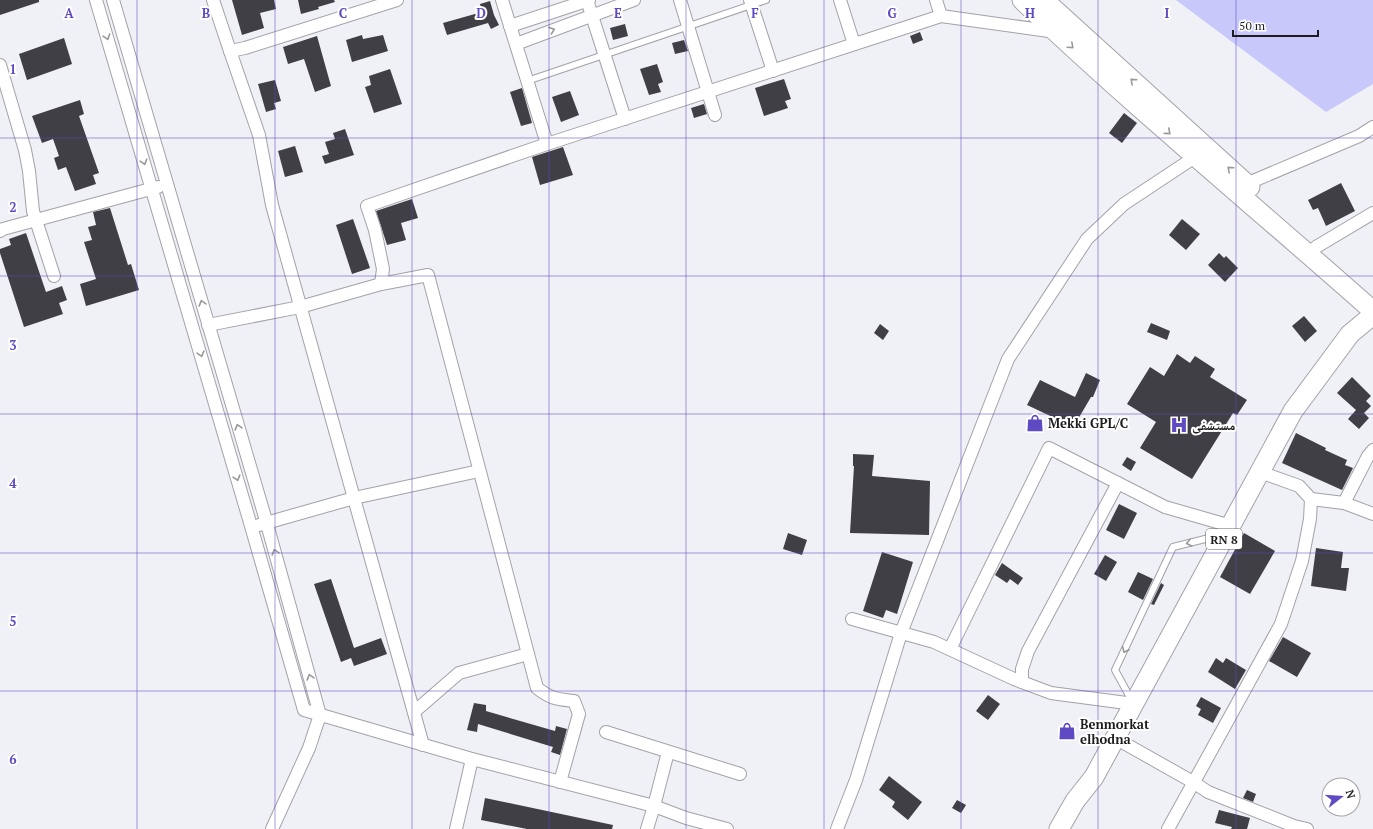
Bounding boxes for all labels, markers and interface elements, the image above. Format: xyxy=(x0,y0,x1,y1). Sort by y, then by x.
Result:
text: A xyxy=(64,4,74,22)
text: B xyxy=(202,4,210,22)
text: C xyxy=(339,4,347,22)
text: D xyxy=(476,4,486,22)
text: E xyxy=(614,4,622,22)
text: F xyxy=(751,4,759,22)
text: G xyxy=(887,4,897,22)
text: H xyxy=(1025,4,1035,22)
text: I xyxy=(1165,4,1170,22)
scale bar xyxy=(1233,12,1318,38)
text: 50 m xyxy=(1239,18,1266,33)
one-way arrow xyxy=(549,27,556,35)
one-way arrow xyxy=(102,34,111,41)
one-way arrow xyxy=(1066,41,1073,48)
text: 1 xyxy=(9,60,17,78)
one-way arrow xyxy=(1131,79,1138,86)
one-way arrow xyxy=(1163,128,1170,135)
one-way arrow xyxy=(139,158,148,165)
one-way arrow xyxy=(1227,167,1234,174)
text: 2 xyxy=(9,198,17,216)
one-way arrow xyxy=(198,299,207,306)
text: 3 xyxy=(9,336,17,354)
one-way arrow xyxy=(196,350,205,357)
shop icon: Mekki GPL/C xyxy=(1025,413,1045,433)
place label: Mekki GPL/C xyxy=(1048,414,1128,432)
hospital icon: مستشفى xyxy=(1169,415,1189,435)
place label: مستشفى xyxy=(1192,416,1235,434)
one-way arrow xyxy=(234,424,243,431)
text: 4 xyxy=(9,474,17,492)
one-way arrow xyxy=(232,475,241,482)
road number: RN 8 xyxy=(1206,529,1242,549)
one-way arrow xyxy=(1185,539,1192,547)
one-way arrow xyxy=(271,549,280,556)
text: 5 xyxy=(9,612,17,630)
one-way arrow xyxy=(1122,646,1130,654)
one-way arrow xyxy=(306,674,314,681)
place label: Benmorkat elhodna xyxy=(1080,715,1150,748)
shop icon: Benmorkat elhodna xyxy=(1057,721,1077,741)
text: 6 xyxy=(9,750,17,768)
north arrow xyxy=(1321,777,1361,817)
text: N xyxy=(1343,788,1359,801)

